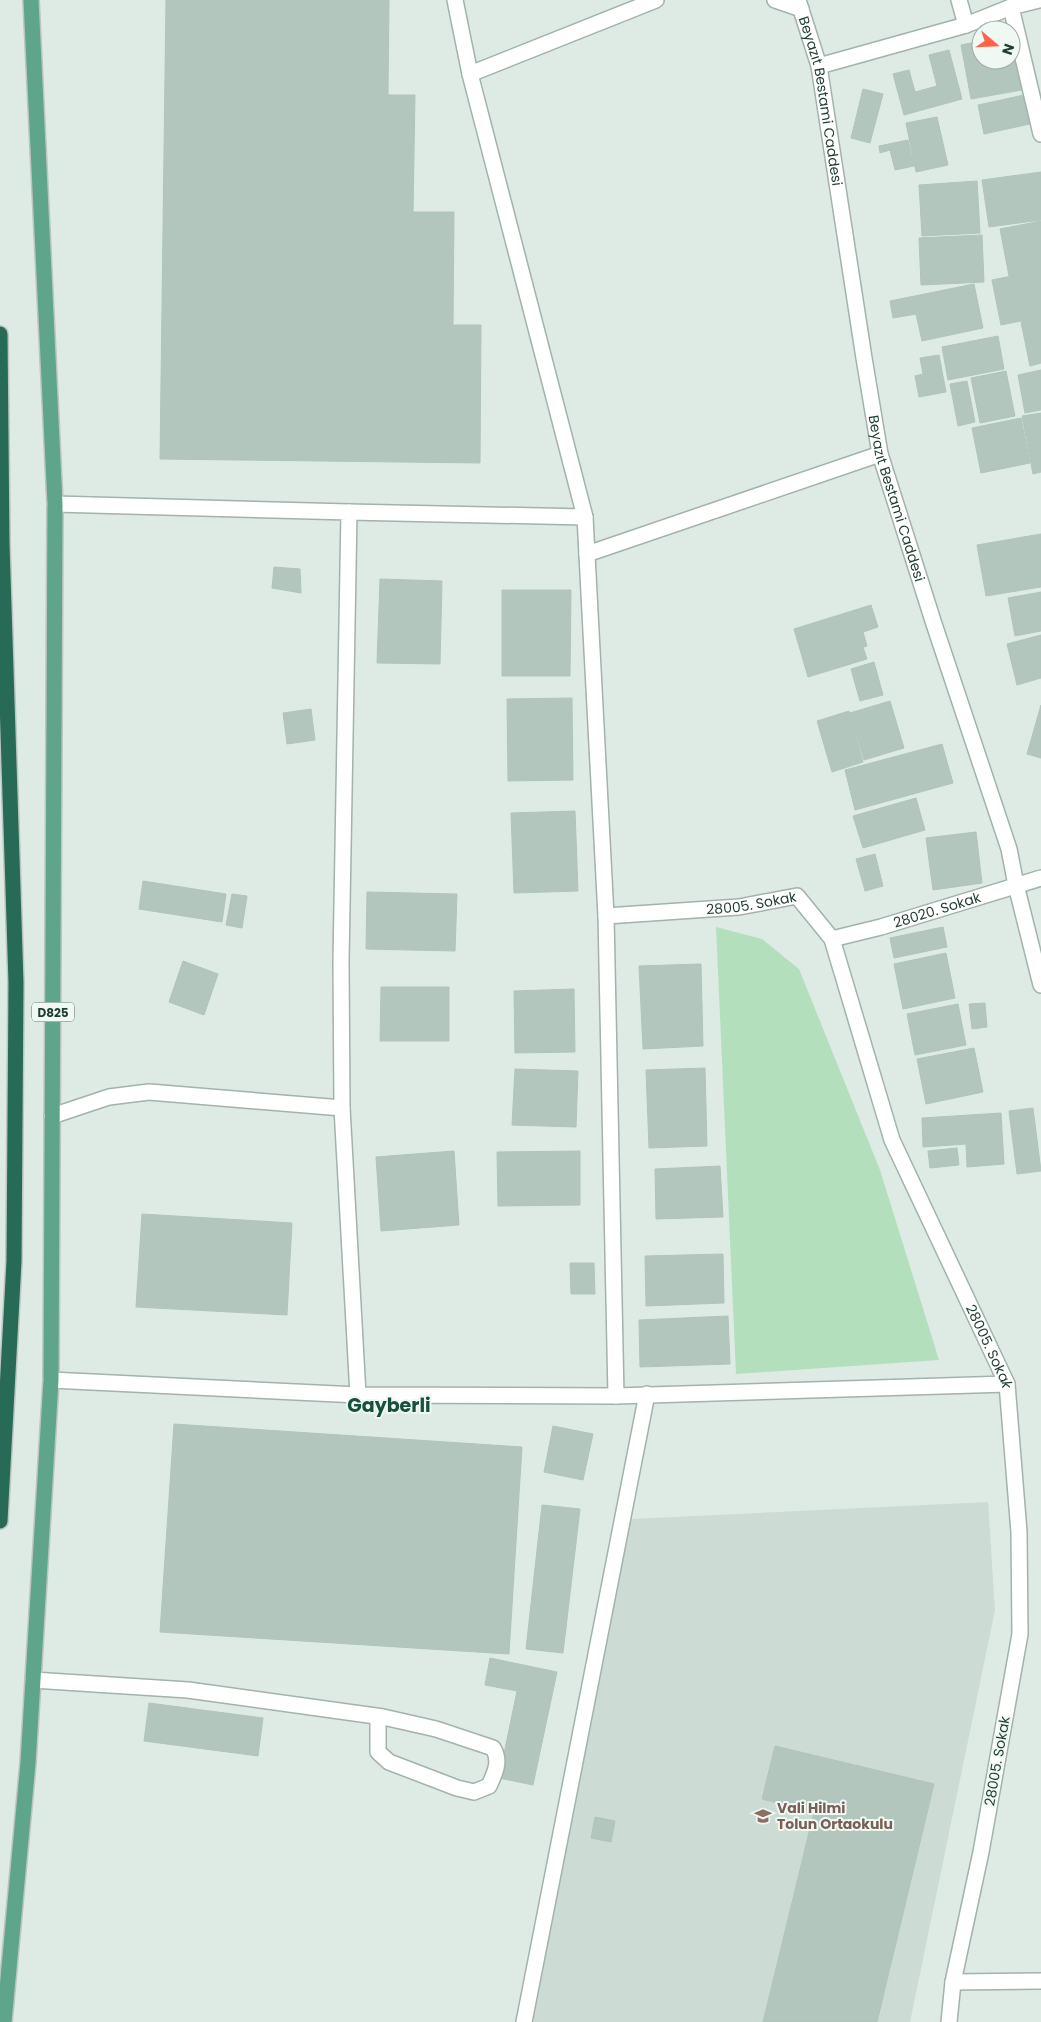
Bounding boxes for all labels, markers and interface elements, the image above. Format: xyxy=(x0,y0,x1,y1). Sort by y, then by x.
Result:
street label: Beyazıt Bestami Caddesi xyxy=(794,14,847,187)
north arrow xyxy=(971,20,1021,70)
text: N xyxy=(997,41,1019,57)
street label: Beyazıt Bestami Caddesi xyxy=(864,413,930,584)
street label: 28005. Sokak xyxy=(706,886,799,919)
street label: 28020. Sokak xyxy=(891,887,984,933)
road number: D825 xyxy=(32,1002,74,1022)
street label: 28005. Sokak xyxy=(961,1301,1017,1390)
district label: Gayberli xyxy=(347,1392,431,1419)
street label: 28005. Sokak xyxy=(979,1714,1015,1808)
place label: Vali Hilmi Tolun Ortaokulu xyxy=(777,1798,893,1834)
school or university icon: Vali Hilmi Tolun Ortaokulu xyxy=(753,1806,773,1826)

